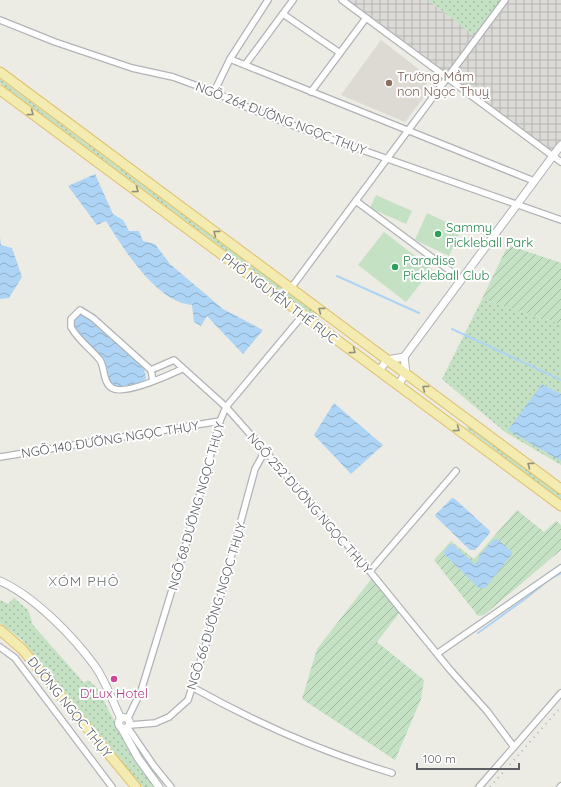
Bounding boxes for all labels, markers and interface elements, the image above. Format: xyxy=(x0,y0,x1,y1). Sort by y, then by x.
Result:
place label: Trường Mầm non Ngọc Thuỵ xyxy=(397,68,490,99)
street label: NGÕ 264 ĐƯỜNG NGỌC THỤY xyxy=(193,78,369,158)
marker: Trường Mầm non Ngọc Thuỵ xyxy=(384,78,394,88)
one-way arrow xyxy=(27,108,34,115)
one-way arrow xyxy=(131,186,138,193)
place label: Sammy Pickleball Park xyxy=(446,219,533,250)
marker: Sammy Pickleball Park xyxy=(433,229,443,239)
one-way arrow xyxy=(214,231,221,238)
street label: PHỐ NGUYỄN THẾ RỤC xyxy=(219,249,342,347)
place label: Paradise Pickleball Club xyxy=(403,252,489,283)
marker: Paradise Pickleball Club xyxy=(390,262,400,272)
one-way arrow xyxy=(318,308,325,315)
one-way arrow xyxy=(348,346,355,353)
one-way arrow xyxy=(423,386,430,393)
street label: NGÕ 140 ĐƯỜNG NGỌC THỤY xyxy=(20,417,201,461)
street label: NGÕ 68 ĐƯỜNG NGỌC THỤY xyxy=(164,419,228,592)
one-way arrow xyxy=(453,424,460,432)
street label: NGÕ 252 ĐƯỜNG NGỌC THỤY xyxy=(244,429,376,577)
one-way arrow xyxy=(527,463,534,470)
street label: NGÕ 66 ĐƯỜNG NGỌC THỤY xyxy=(183,520,249,692)
district label: XÓM PHÔ xyxy=(49,572,119,590)
street label: ĐƯỜNG NGỌC THỤY xyxy=(24,653,116,761)
marker: D'Lux Hotel xyxy=(109,674,119,684)
place label: D'Lux Hotel xyxy=(80,685,148,701)
scale bar xyxy=(417,745,519,771)
text: 100 m xyxy=(423,751,456,766)

